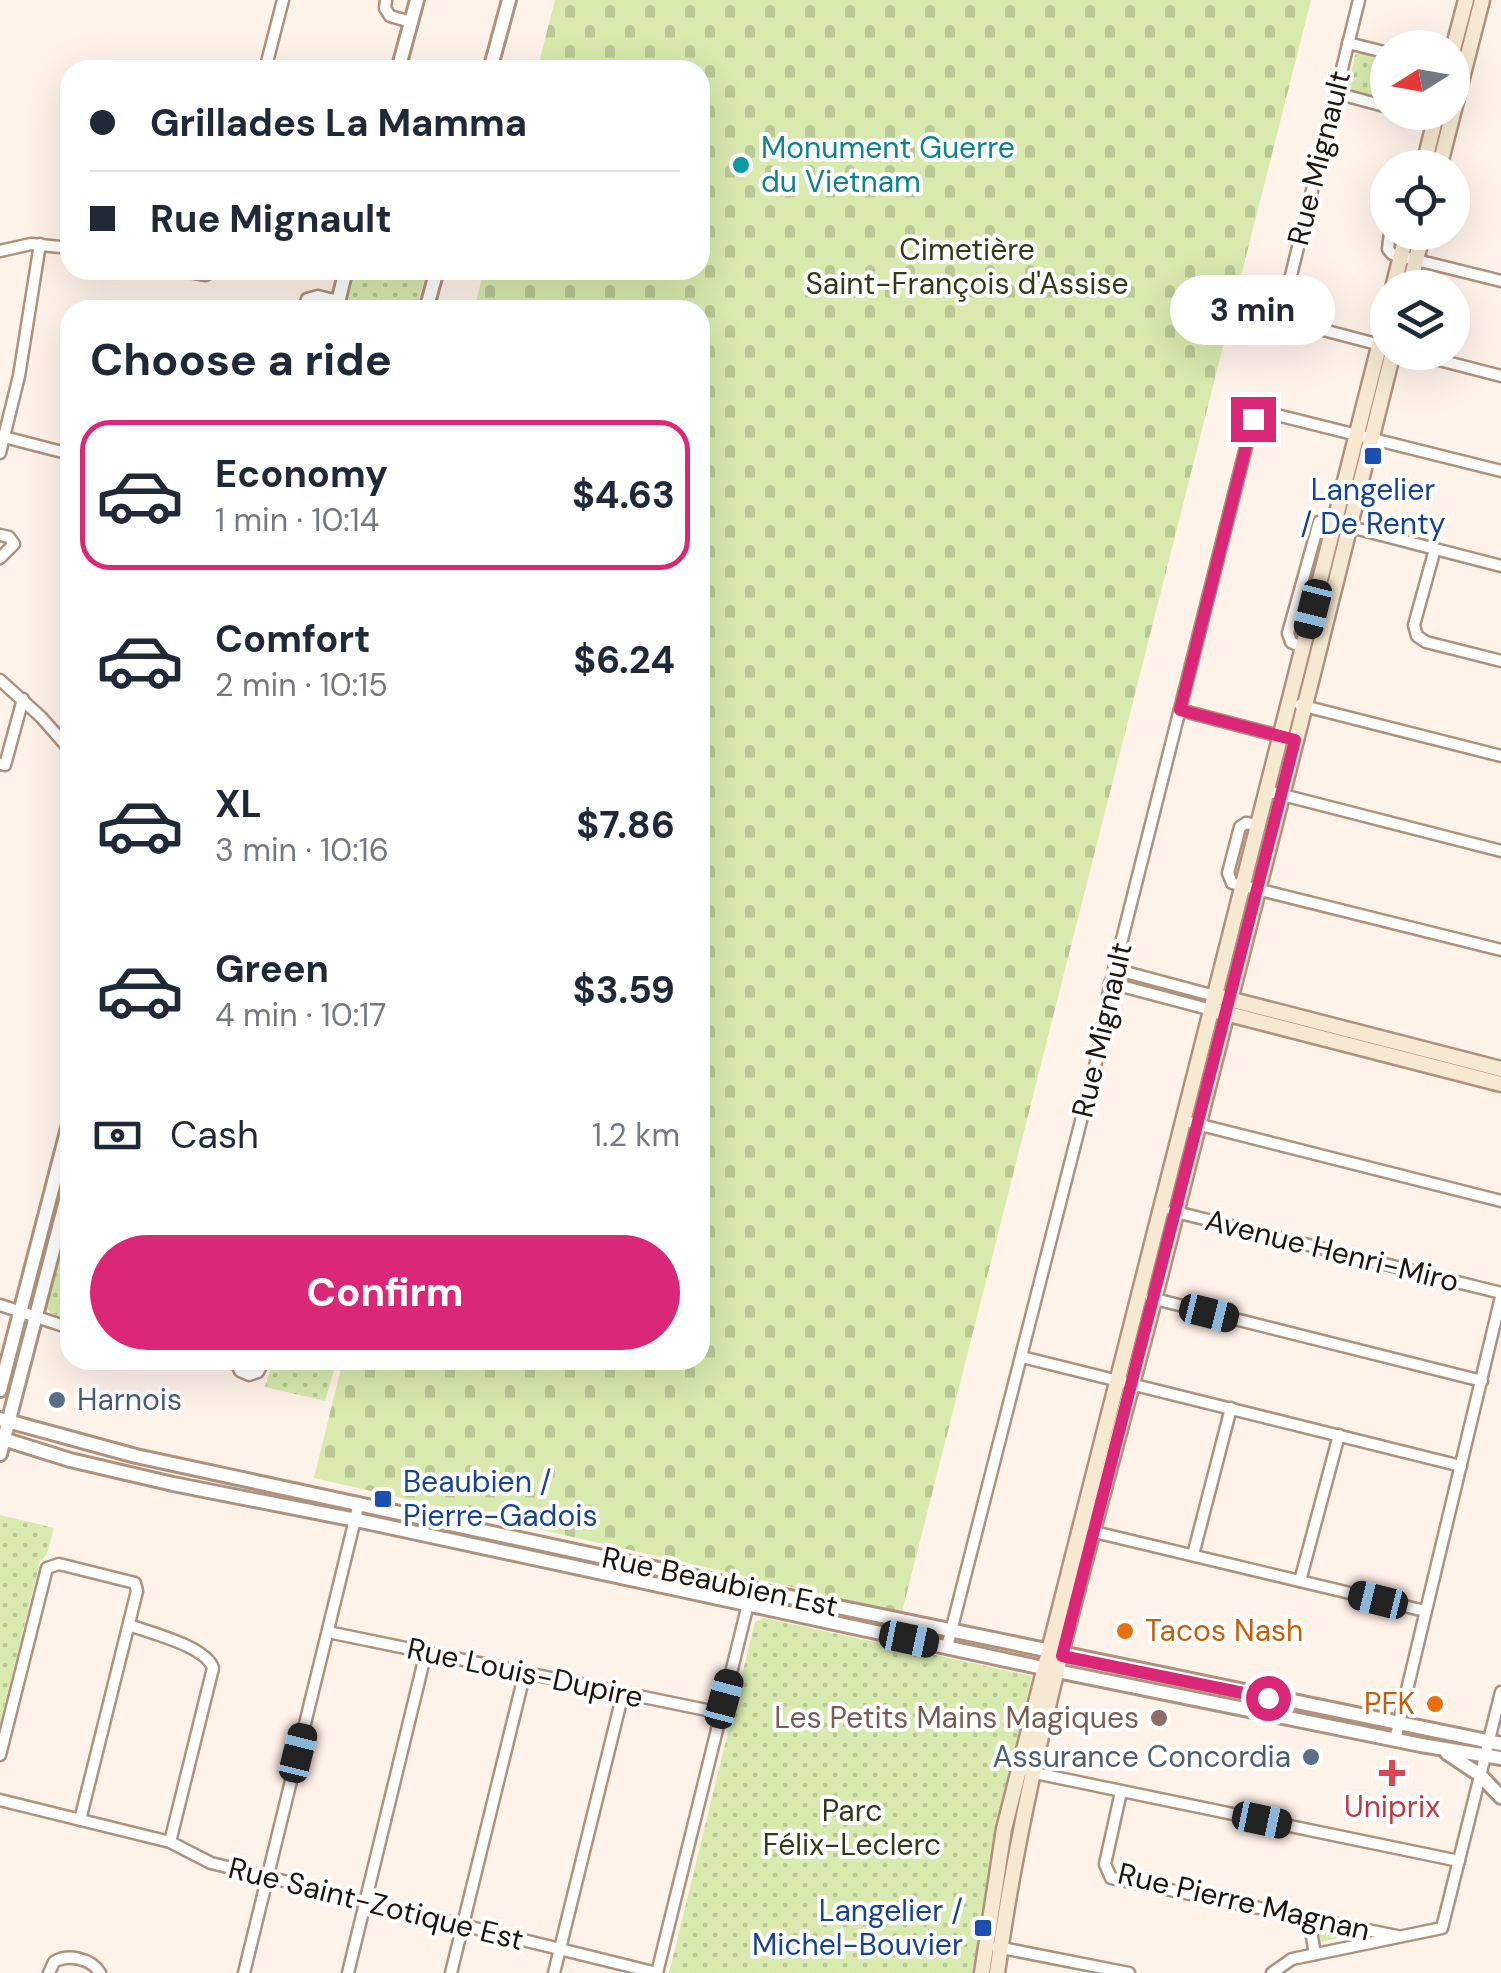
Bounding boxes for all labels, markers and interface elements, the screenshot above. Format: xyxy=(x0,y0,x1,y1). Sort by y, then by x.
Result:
north arrow xyxy=(1370,30,1470,130)
map controls xyxy=(1370,30,1470,370)
street label: Rue Mignault xyxy=(1278,67,1359,249)
text: Grillades La Mamma xyxy=(150,98,527,148)
place label: Monument Guerre du Vietnam xyxy=(761,128,1015,201)
button: locate xyxy=(1370,150,1470,250)
marker: Monument Guerre du Vietnam xyxy=(730,154,752,176)
text: Rue Mignault xyxy=(150,194,392,244)
park label: Cimetière Saint-François d'Assise xyxy=(805,230,1129,303)
button: layers xyxy=(1370,270,1470,370)
callout: 3 min xyxy=(1170,274,1336,344)
text: 3 min xyxy=(1210,289,1295,331)
text: Choose a ride xyxy=(90,330,392,389)
route end xyxy=(1231,397,1276,442)
marker: Langelier / De Renty xyxy=(1362,445,1384,467)
text: Economy xyxy=(215,449,388,499)
icon: car xyxy=(95,450,185,540)
text: $4.63 xyxy=(572,470,675,520)
place label: Langelier / De Renty xyxy=(1300,470,1446,543)
text: 1 min · 10:14 xyxy=(215,499,379,541)
car xyxy=(1291,576,1335,642)
text: Comfort xyxy=(215,614,371,664)
icon: car xyxy=(95,615,185,705)
text: $6.24 xyxy=(573,635,675,685)
text: 2 min · 10:15 xyxy=(215,664,388,706)
text: XL xyxy=(215,779,262,829)
icon: car xyxy=(95,780,185,870)
text: $7.86 xyxy=(576,800,675,850)
text: 3 min · 10:16 xyxy=(215,829,389,871)
street label: Rue Mignault xyxy=(1062,939,1141,1121)
text: Green xyxy=(215,944,329,994)
icon: car xyxy=(95,945,185,1035)
text: $3.59 xyxy=(573,965,675,1015)
text: 4 min · 10:17 xyxy=(215,994,386,1036)
icon: cash xyxy=(90,1108,145,1163)
text: Cash xyxy=(170,1110,259,1160)
text: 1.2 km xyxy=(592,1114,680,1156)
street label: Avenue Henri-Miro xyxy=(1201,1200,1463,1301)
button: Confirm xyxy=(90,1235,680,1350)
car xyxy=(1176,1291,1242,1335)
place label: Harnois xyxy=(77,1380,182,1419)
marker: Harnois xyxy=(46,1389,68,1411)
place label: Beaubien / Pierre-Gadois xyxy=(403,1462,597,1535)
marker: Beaubien / Pierre-Gadois xyxy=(372,1488,394,1510)
street label: Rue Beaubien Est xyxy=(599,1537,842,1626)
car xyxy=(1345,1578,1411,1622)
place label: Tacos Nash xyxy=(1145,1611,1303,1650)
car xyxy=(877,1618,941,1660)
marker: Tacos Nash xyxy=(1114,1620,1136,1642)
street label: Rue Louis-Dupire xyxy=(404,1628,647,1717)
car xyxy=(702,1666,746,1732)
route start xyxy=(1246,1676,1291,1721)
place label: PFK xyxy=(1364,1684,1415,1723)
marker: PFK xyxy=(1424,1693,1446,1715)
place label: Les Petits Mains Magiques xyxy=(774,1698,1139,1737)
marker: Les Petits Mains Magiques xyxy=(1148,1707,1170,1729)
car xyxy=(276,1720,320,1786)
place label: Assurance Concordia xyxy=(993,1737,1291,1776)
marker: Assurance Concordia xyxy=(1300,1746,1322,1768)
marker: Uniprix xyxy=(1381,1762,1403,1784)
place label: Uniprix xyxy=(1344,1787,1440,1826)
park label: Parc Félix-Leclerc xyxy=(763,1791,941,1864)
car xyxy=(1230,1799,1294,1841)
street label: Rue Saint-Zotique Est xyxy=(225,1848,528,1959)
street label: Rue Pierre Magnan xyxy=(1114,1854,1374,1949)
place label: Langelier / Michel-Bouvier xyxy=(752,1891,963,1964)
marker: Langelier / Michel-Bouvier xyxy=(972,1917,994,1939)

